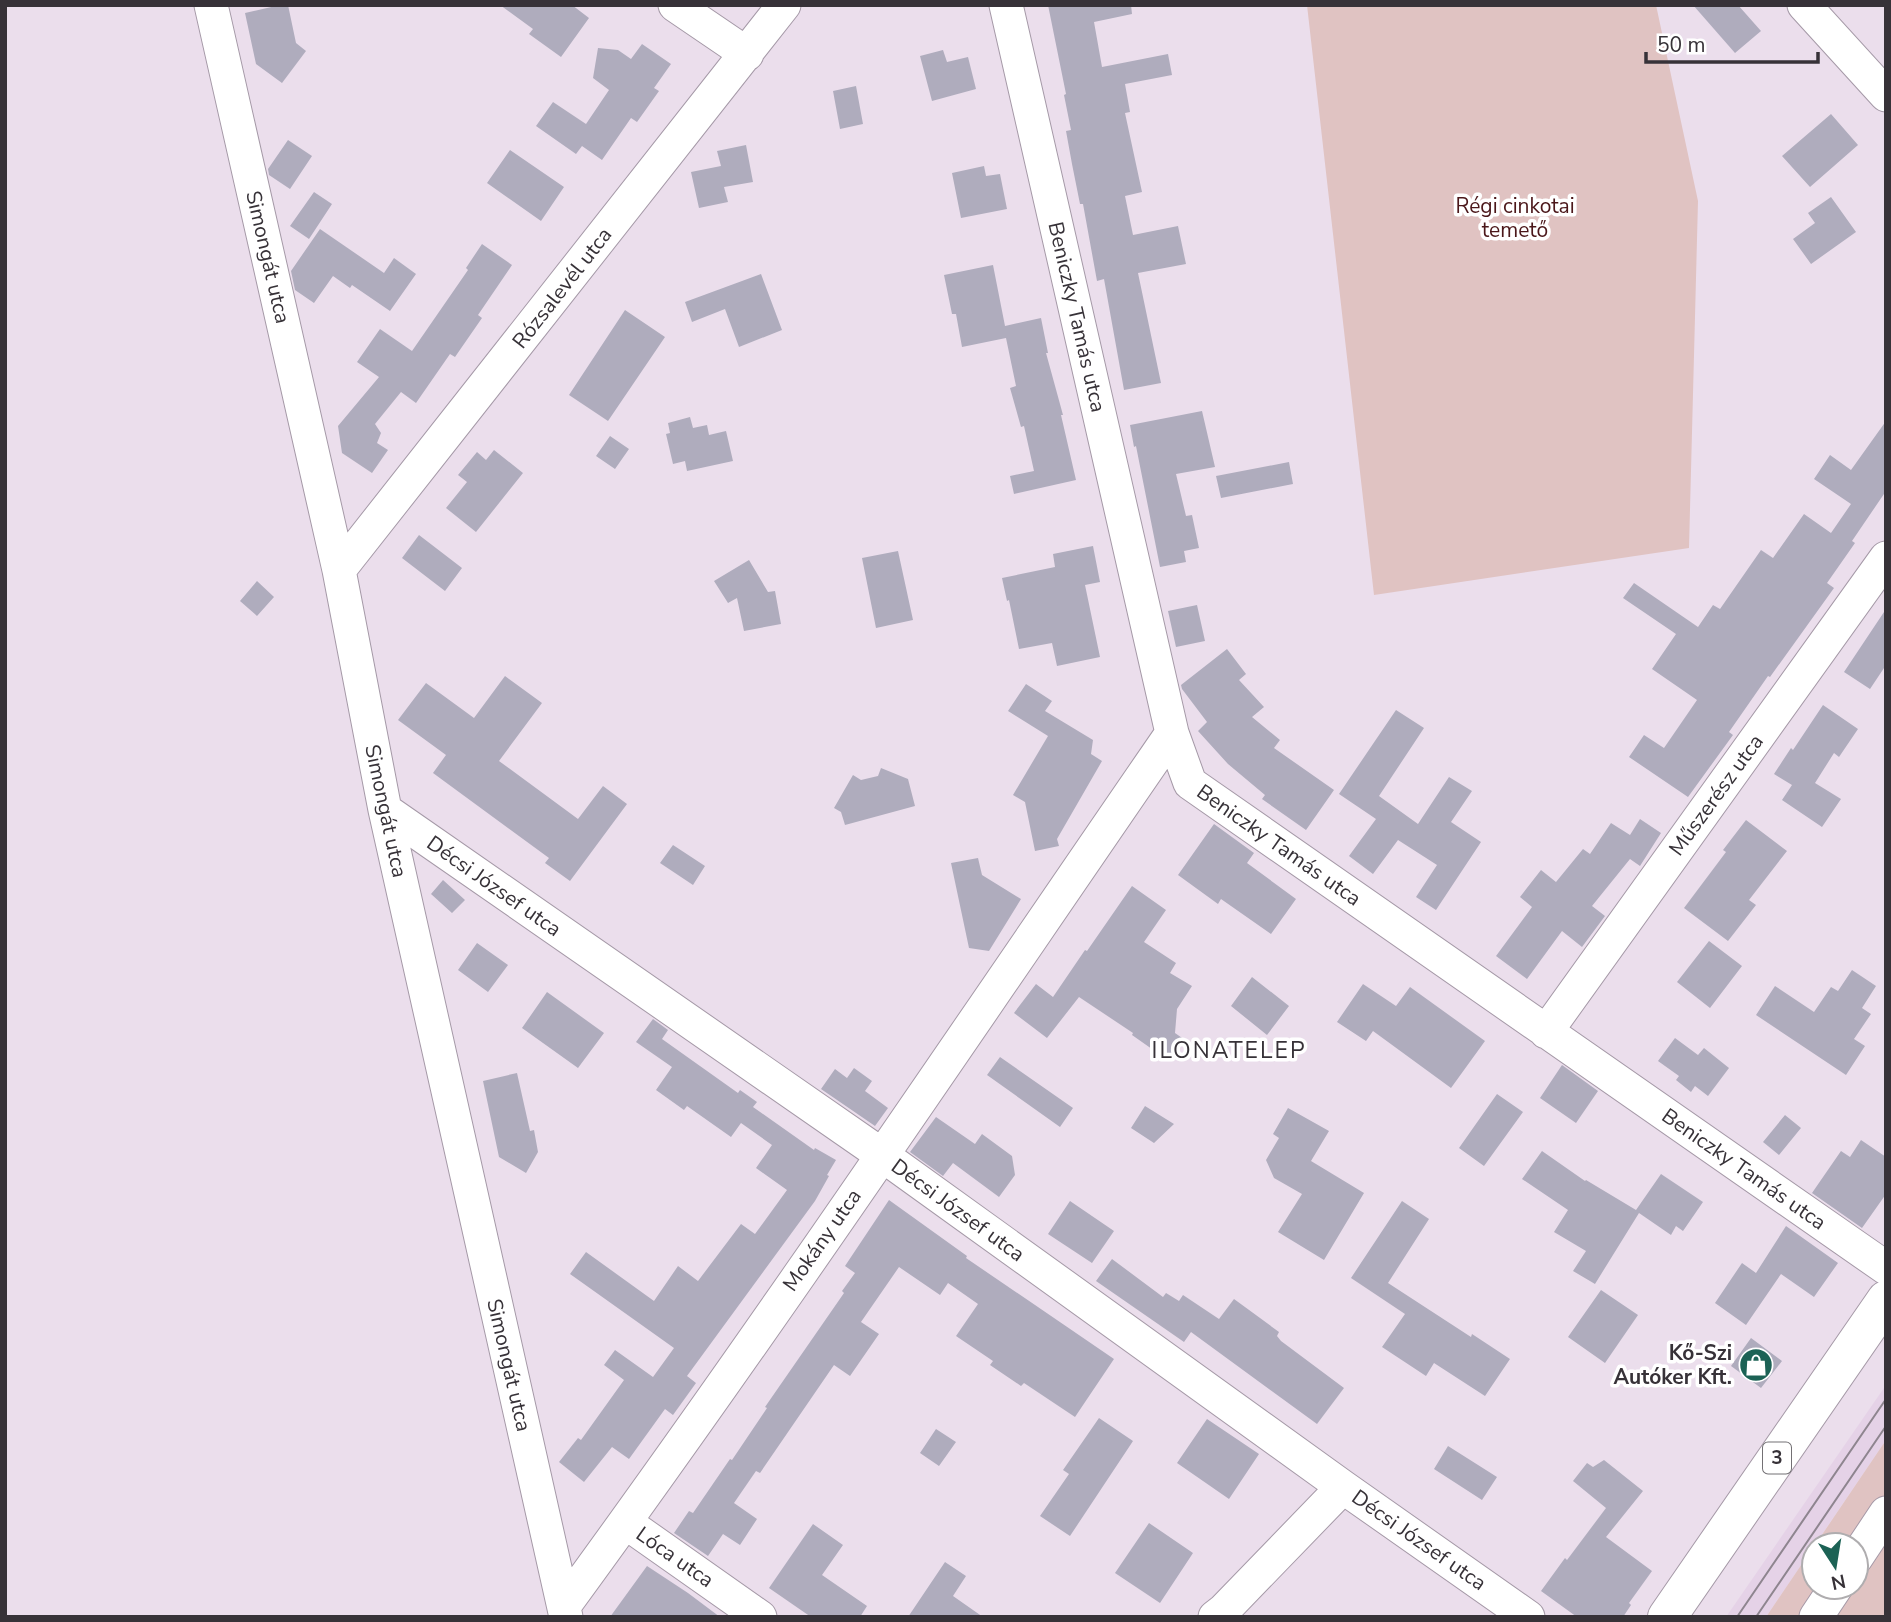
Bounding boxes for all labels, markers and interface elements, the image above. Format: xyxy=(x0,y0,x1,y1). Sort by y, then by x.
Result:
scale bar xyxy=(1646,21,1818,65)
text: 50 m xyxy=(1657,31,1706,59)
street label: Simongát utca xyxy=(239,188,297,326)
park label: Régi cinkotai temető xyxy=(1455,192,1575,244)
street label: Beniczky Tamás utca xyxy=(1041,219,1113,415)
street label: Rózsalevél utca xyxy=(506,222,618,354)
street label: Műszerész utca xyxy=(1662,729,1770,861)
street label: Simongát utca xyxy=(358,742,414,880)
street label: Beniczky Tamás utca xyxy=(1191,778,1367,912)
street label: Décsi József utca xyxy=(421,829,567,943)
district label: ILONATELEP xyxy=(1152,1035,1306,1066)
street label: Beniczky Tamás utca xyxy=(1656,1102,1832,1236)
street label: Décsi József utca xyxy=(886,1152,1030,1268)
street label: Mokány utca xyxy=(776,1183,868,1297)
street label: Simongát utca xyxy=(480,1296,538,1434)
place label: Kő-Szi Autóker Kft. xyxy=(1613,1339,1732,1391)
shop icon: Kő-Szi Autóker Kft. xyxy=(1737,1346,1775,1384)
road number: 3 xyxy=(1763,1442,1791,1474)
street label: Décsi József utca xyxy=(1346,1483,1492,1597)
street label: Lóca utca xyxy=(631,1520,719,1594)
north arrow xyxy=(1800,1531,1870,1601)
text: N xyxy=(1829,1567,1848,1596)

